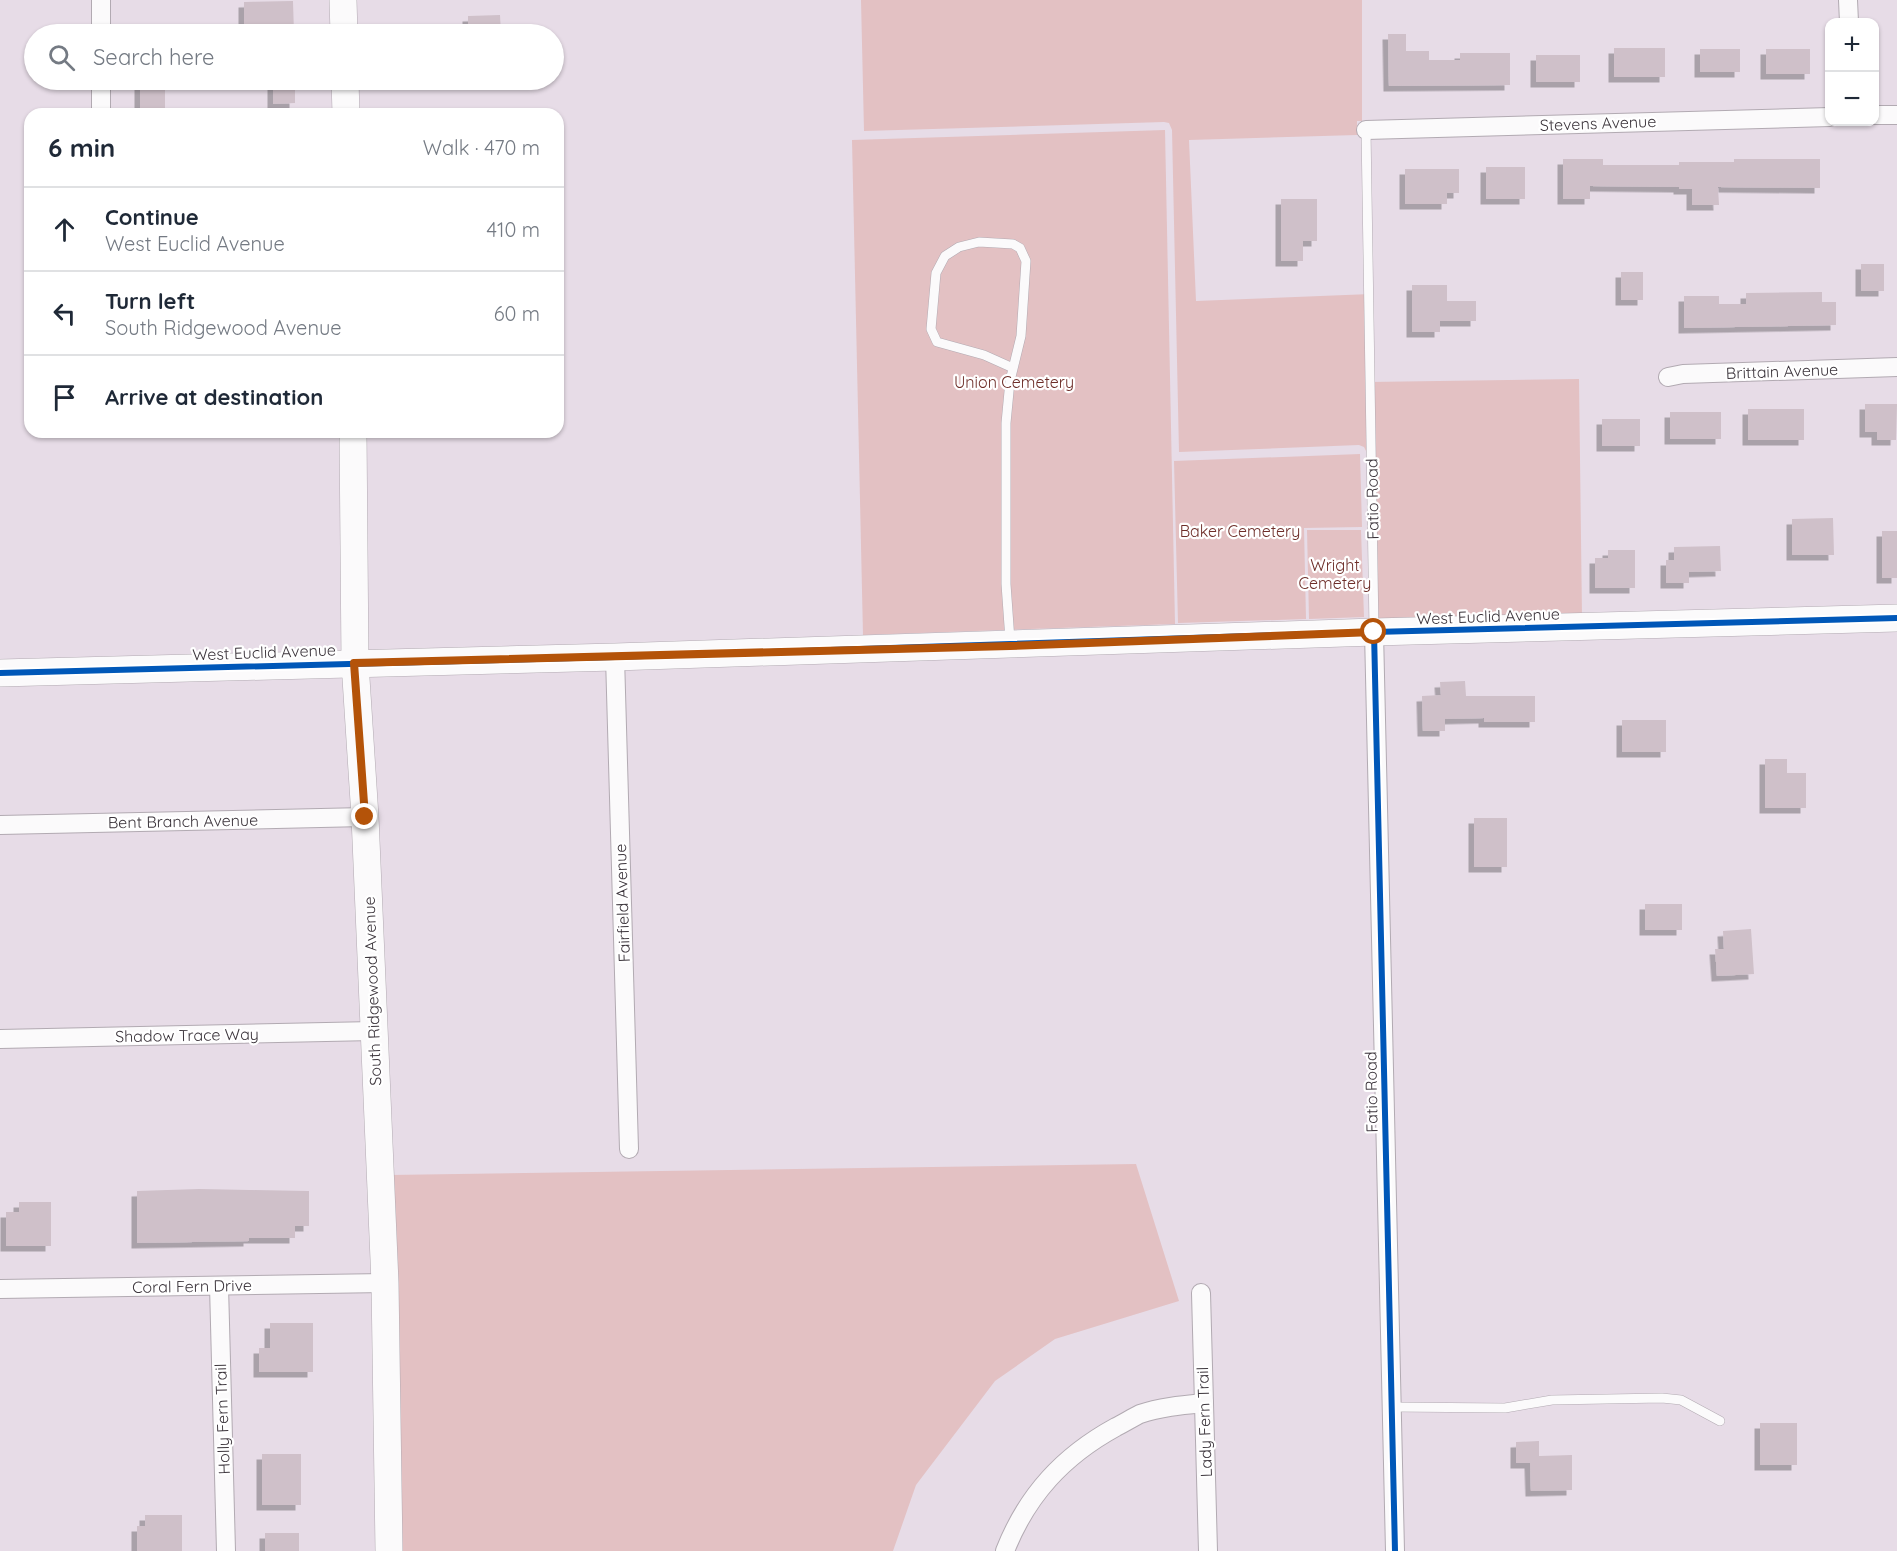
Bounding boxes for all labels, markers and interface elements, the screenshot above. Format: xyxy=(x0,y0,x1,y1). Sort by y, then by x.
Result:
map controls xyxy=(1825,18,1879,126)
button: + xyxy=(1825,18,1879,72)
search box xyxy=(24,24,564,90)
icon: search xyxy=(45,41,78,74)
text: Search here xyxy=(93,43,214,71)
button: − xyxy=(1825,72,1879,126)
street label: Stevens Avenue xyxy=(1539,111,1657,135)
text: 6 min xyxy=(48,131,115,164)
text: Walk · 470 m xyxy=(423,135,540,160)
text: Continue xyxy=(105,203,199,231)
icon: ahead xyxy=(48,213,81,246)
text: 410 m xyxy=(487,217,540,242)
text: West Euclid Avenue xyxy=(105,231,285,256)
text: Turn left xyxy=(105,287,195,315)
icon: left xyxy=(48,297,81,330)
text: 60 m xyxy=(494,301,540,326)
text: South Ridgewood Avenue xyxy=(105,315,342,340)
street label: Brittain Avenue xyxy=(1726,359,1838,383)
park label: Union Cemetery xyxy=(954,372,1074,392)
icon: arrive xyxy=(48,381,81,414)
text: Arrive at destination xyxy=(105,383,323,411)
street label: Fatio Road xyxy=(1361,458,1383,540)
park label: Baker Cemetery xyxy=(1180,521,1300,541)
park label: Wright Cemetery xyxy=(1299,555,1371,593)
street label: West Euclid Avenue xyxy=(1416,603,1560,629)
route start xyxy=(1360,618,1386,644)
street label: West Euclid Avenue xyxy=(192,639,336,665)
route end xyxy=(351,803,377,829)
street label: Bent Branch Avenue xyxy=(108,810,258,832)
street label: Fairfield Avenue xyxy=(610,843,634,963)
street label: South Ridgewood Avenue xyxy=(359,896,385,1086)
street label: Shadow Trace Way xyxy=(115,1024,259,1046)
street label: Fatio Road xyxy=(1360,1051,1382,1133)
street label: Coral Fern Drive xyxy=(132,1275,252,1297)
street label: Holly Fern Trail xyxy=(210,1363,234,1475)
street label: Lady Fern Trail xyxy=(1192,1366,1216,1478)

